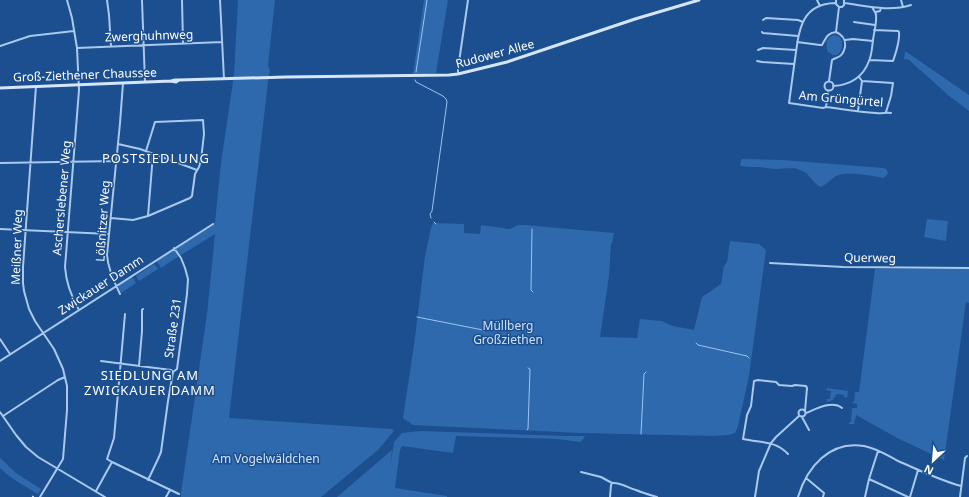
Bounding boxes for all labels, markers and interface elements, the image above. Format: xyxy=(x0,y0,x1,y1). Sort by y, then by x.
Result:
street label: Zwerghuhnweg xyxy=(104,25,194,46)
street label: Rudower Allee xyxy=(454,35,536,72)
street label: Groß-Ziethener Chaussee xyxy=(13,63,157,86)
street label: Am Grüngürtel xyxy=(798,86,884,111)
street label: Ascherslebener Weg xyxy=(48,140,75,256)
district label: POSTSIEDLUNG xyxy=(102,149,210,167)
street label: Lößnitzer Weg xyxy=(91,180,114,262)
street label: Meißner Weg xyxy=(7,209,26,285)
street label: Querweg xyxy=(844,249,896,266)
street label: Zwickauer Damm xyxy=(55,251,147,319)
street label: Straße 231 xyxy=(160,297,185,359)
park label: Müllberg Großziethen xyxy=(473,317,543,348)
district label: SIEDLUNG AM ZWICKAUER DAMM xyxy=(84,366,216,399)
north arrow xyxy=(913,441,953,481)
park label: Am Vogelwäldchen xyxy=(212,450,320,467)
text: N xyxy=(921,462,936,479)

